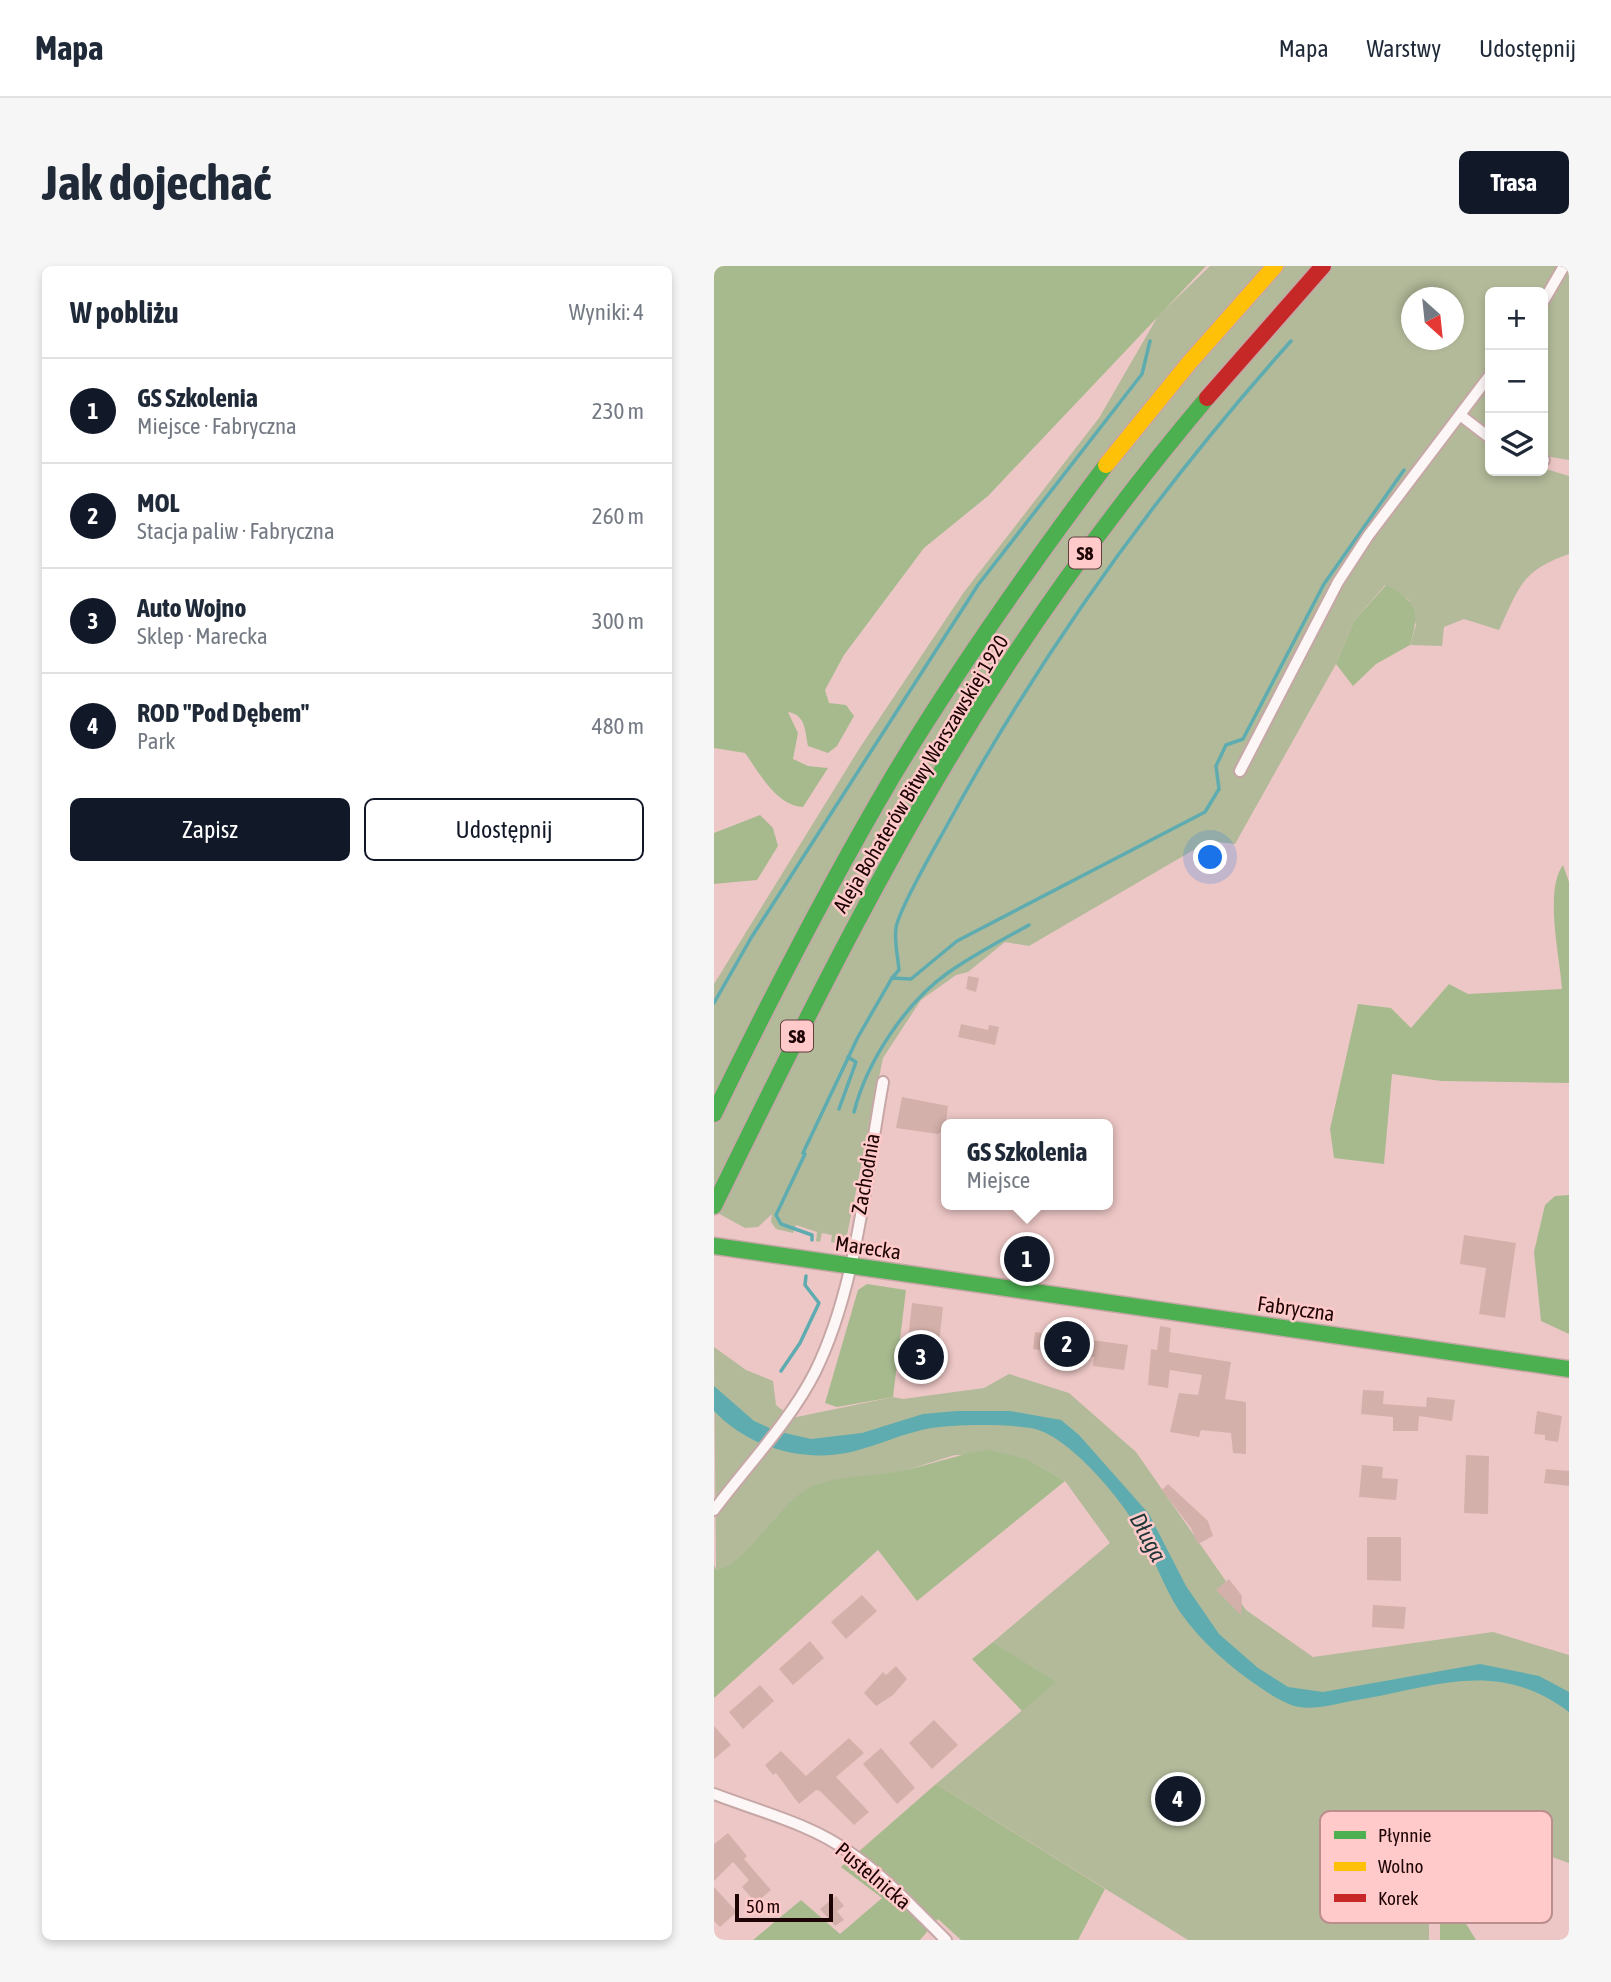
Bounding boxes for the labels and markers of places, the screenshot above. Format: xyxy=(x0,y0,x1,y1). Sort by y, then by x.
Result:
pin: 1 xyxy=(1004,1233,1050,1285)
pin: 2 xyxy=(1044,1318,1090,1370)
pin: 3 xyxy=(898,1331,944,1383)
pin: 4 xyxy=(1155,1773,1201,1825)

